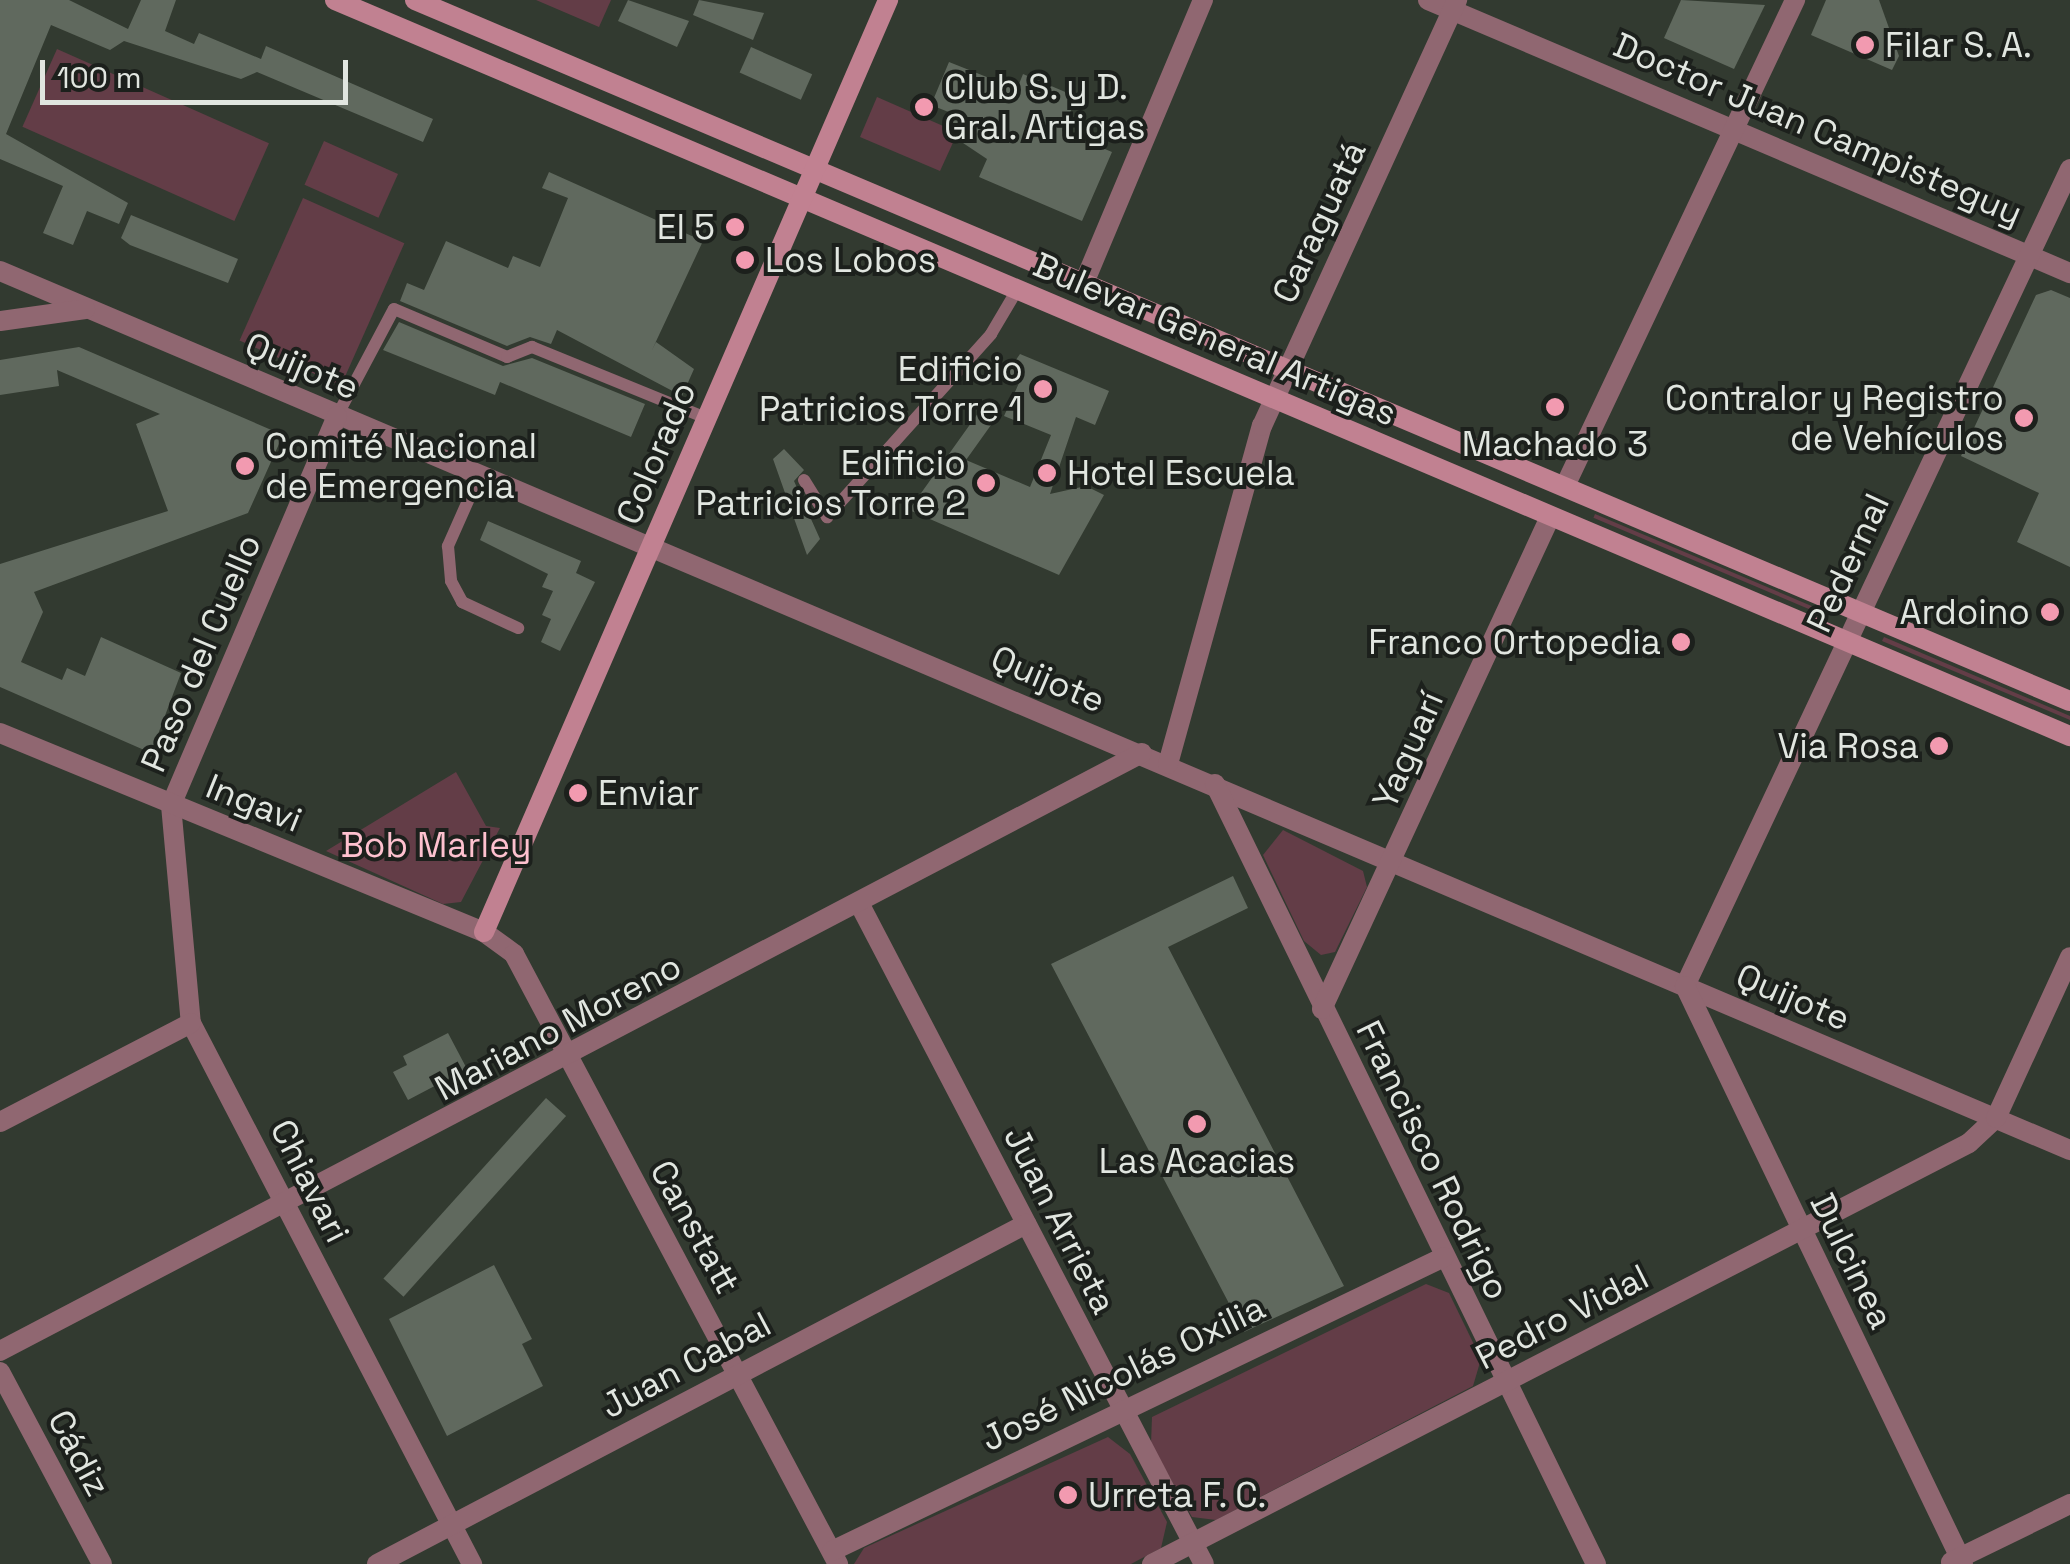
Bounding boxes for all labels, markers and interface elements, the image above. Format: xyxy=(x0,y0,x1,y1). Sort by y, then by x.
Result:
street label: Doctor Juan Campisteguy xyxy=(1607,24,2029,234)
place label: Filar S. A. xyxy=(1885,24,2034,66)
marker: Filar S. A. xyxy=(1854,34,1876,56)
scale bar xyxy=(45,40,352,102)
text: 100 m xyxy=(57,58,142,97)
place label: Club S. y D. Gral. Artigas xyxy=(944,66,1147,148)
marker: Club S. y D. Gral. Artigas xyxy=(913,96,935,118)
street label: Caraguatá xyxy=(1263,134,1375,310)
place label: El 5 xyxy=(657,206,715,248)
marker: El 5 xyxy=(724,216,746,238)
place label: Los Lobos xyxy=(765,239,936,281)
street label: Bulevar General Artigas xyxy=(1027,243,1403,435)
marker: Los Lobos xyxy=(734,249,756,271)
street label: Quijote xyxy=(239,323,365,409)
place label: Edificio Patricios Torre 1 xyxy=(758,348,1023,430)
street label: Colorado xyxy=(607,375,705,531)
place label: Contralor y Registro de Vehículos xyxy=(1665,377,2004,459)
marker: Edificio Patricios Torre 1 xyxy=(1032,378,1054,400)
marker: Machado 3 xyxy=(1544,396,1566,418)
marker: Contralor y Registro de Vehículos xyxy=(2013,407,2035,429)
place label: Machado 3 xyxy=(1462,423,1648,465)
place label: Comité Nacional de Emergencia xyxy=(265,425,537,507)
place label: Edificio Patricios Torre 2 xyxy=(695,442,966,524)
place label: Hotel Escuela xyxy=(1067,452,1295,494)
marker: Comité Nacional de Emergencia xyxy=(234,455,256,477)
marker: Hotel Escuela xyxy=(1036,462,1058,484)
marker: Edificio Patricios Torre 2 xyxy=(975,472,997,494)
street label: Pedernal xyxy=(1798,487,1898,639)
street label: Paso del Cuello xyxy=(132,528,270,778)
place label: Ardoino xyxy=(1900,591,2030,633)
marker: Ardoino xyxy=(2039,601,2061,623)
place label: Franco Ortopedia xyxy=(1368,621,1661,663)
marker: Franco Ortopedia xyxy=(1670,631,1692,653)
street label: Quijote xyxy=(985,636,1111,722)
street label: Yaguarí xyxy=(1364,685,1452,815)
place label: Via Rosa xyxy=(1777,725,1919,767)
marker: Via Rosa xyxy=(1928,735,1950,757)
street label: Ingavi xyxy=(200,765,308,841)
place label: Enviar xyxy=(598,772,699,814)
marker: Enviar xyxy=(567,782,589,804)
park label: Bob Marley xyxy=(341,824,531,866)
street label: Mariano Moreno xyxy=(428,944,688,1110)
street label: Quijote xyxy=(1730,954,1856,1040)
street label: Francisco Rodrigo xyxy=(1347,1014,1519,1306)
street label: Chiavari xyxy=(261,1113,359,1249)
marker: Las Acacias xyxy=(1186,1113,1208,1135)
street label: Juan Arrieta xyxy=(995,1119,1125,1321)
place label: Las Acacias xyxy=(1098,1140,1296,1182)
street label: Canstatt xyxy=(641,1153,749,1301)
street label: Dulcinea xyxy=(1801,1187,1903,1335)
street label: Pedro Vidal xyxy=(1469,1256,1655,1378)
street label: José Nicolás Oxilia xyxy=(974,1286,1272,1460)
street label: Juan Cabal xyxy=(594,1303,778,1427)
street label: Cádiz xyxy=(39,1403,119,1503)
place label: Urreta F. C. xyxy=(1088,1474,1268,1516)
marker: Urreta F. C. xyxy=(1057,1484,1079,1506)

